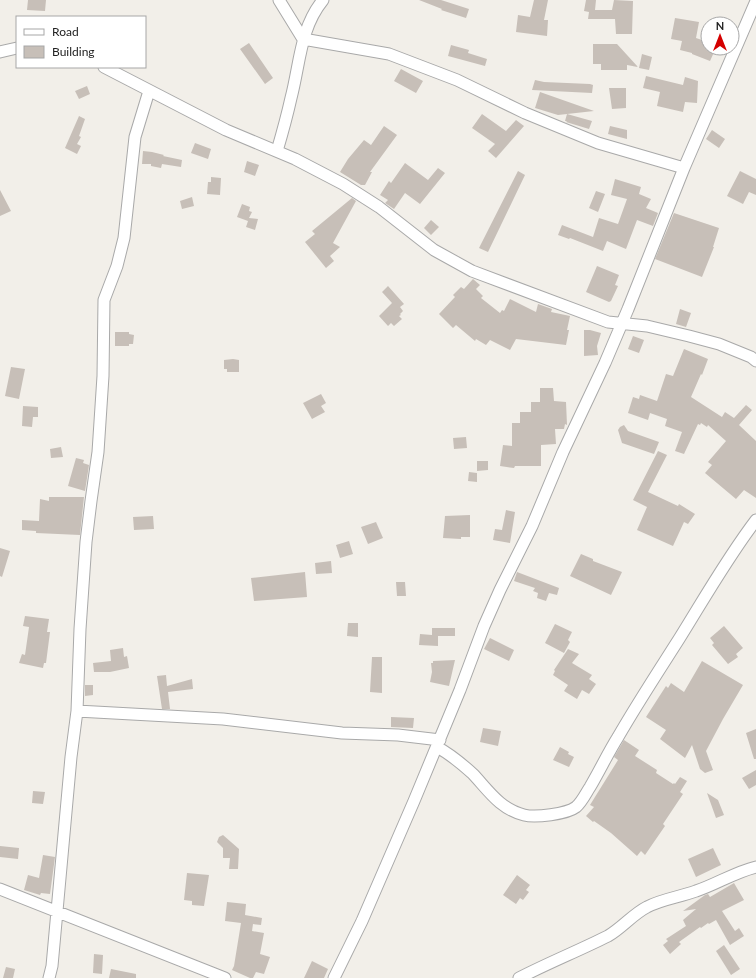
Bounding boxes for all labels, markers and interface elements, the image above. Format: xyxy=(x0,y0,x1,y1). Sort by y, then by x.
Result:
legend xyxy=(16,16,146,68)
north arrow xyxy=(700,16,740,56)
text: N xyxy=(716,19,724,32)
text: Road xyxy=(52,24,79,39)
text: Building xyxy=(52,44,95,59)

